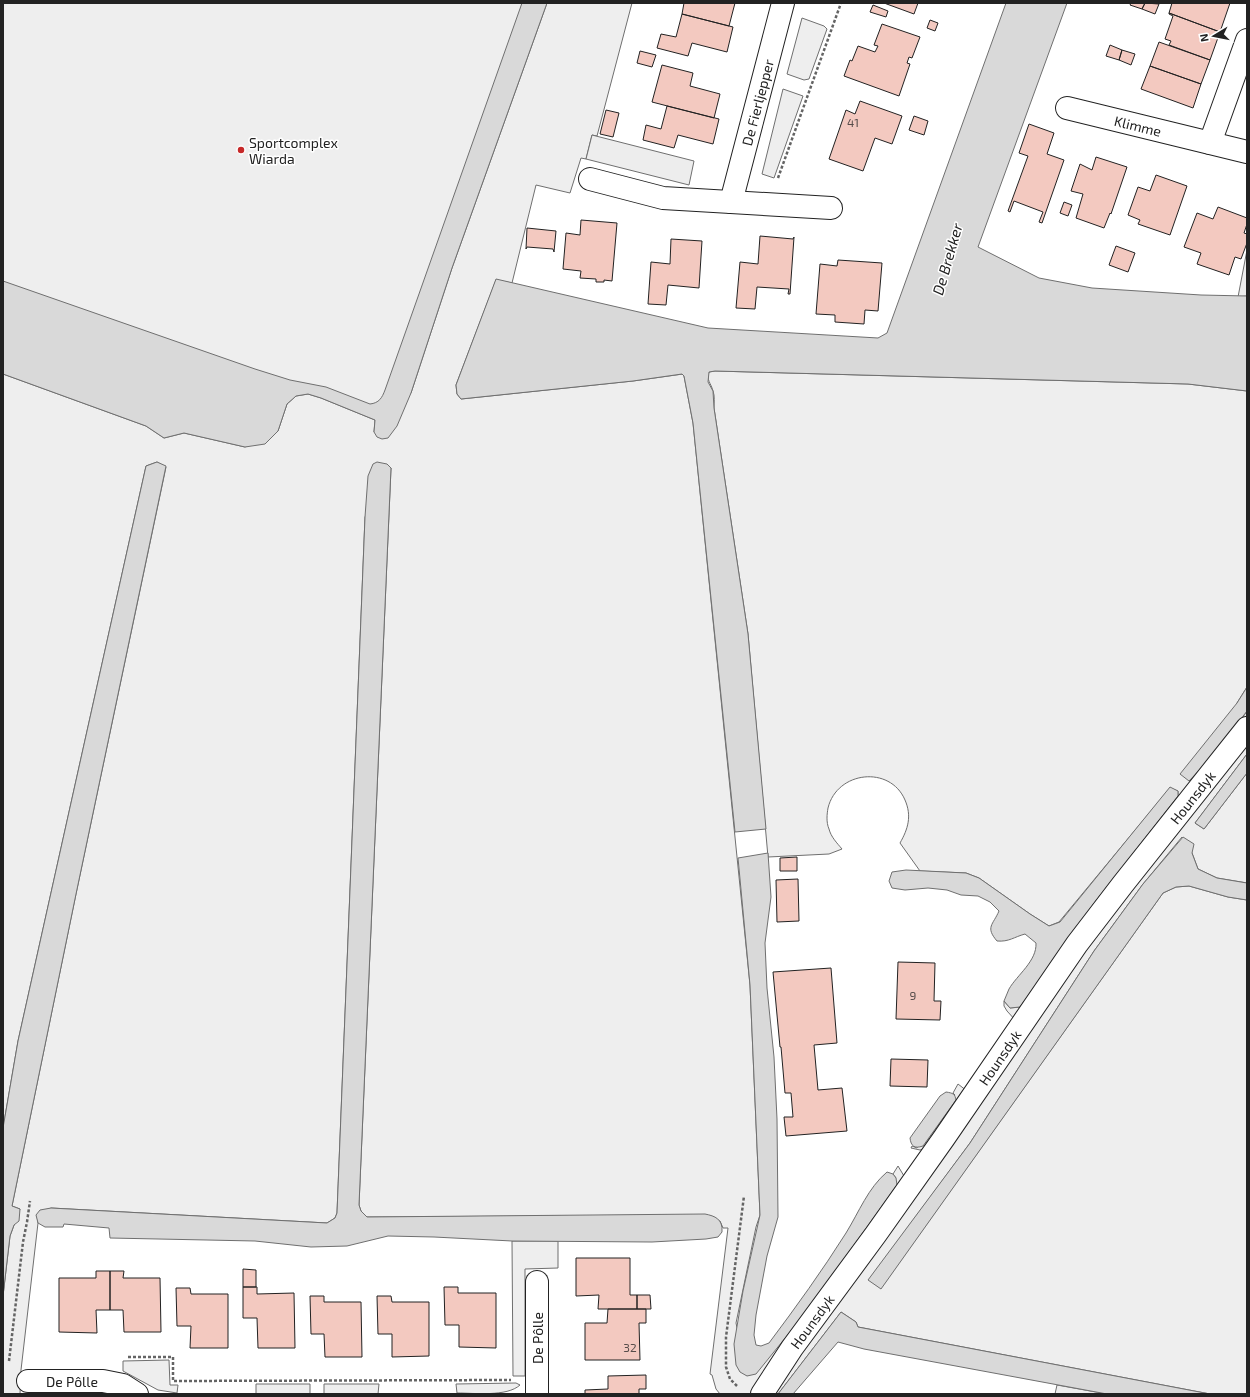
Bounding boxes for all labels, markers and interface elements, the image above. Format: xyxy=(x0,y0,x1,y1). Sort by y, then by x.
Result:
north arrow xyxy=(1194,16,1234,56)
text: N xyxy=(1197,33,1211,43)
street label: De Fierljepper xyxy=(738,57,777,147)
street label: Klimme xyxy=(1113,111,1163,139)
house number: 41 xyxy=(847,115,859,129)
place label: Sportcomplex Wiarda xyxy=(249,134,339,167)
marker: Sportcomplex Wiarda xyxy=(236,145,246,155)
water label: De Brekker xyxy=(928,220,966,297)
street label: Hounsdyk xyxy=(1166,767,1218,827)
house number: 9 xyxy=(910,988,917,1002)
street label: Hounsdyk xyxy=(974,1026,1024,1088)
street label: Hounsdyk xyxy=(786,1291,837,1352)
street label: De Pôlle xyxy=(529,1312,546,1364)
house number: 32 xyxy=(623,1340,637,1354)
street label: De Pôlle xyxy=(46,1373,98,1390)

